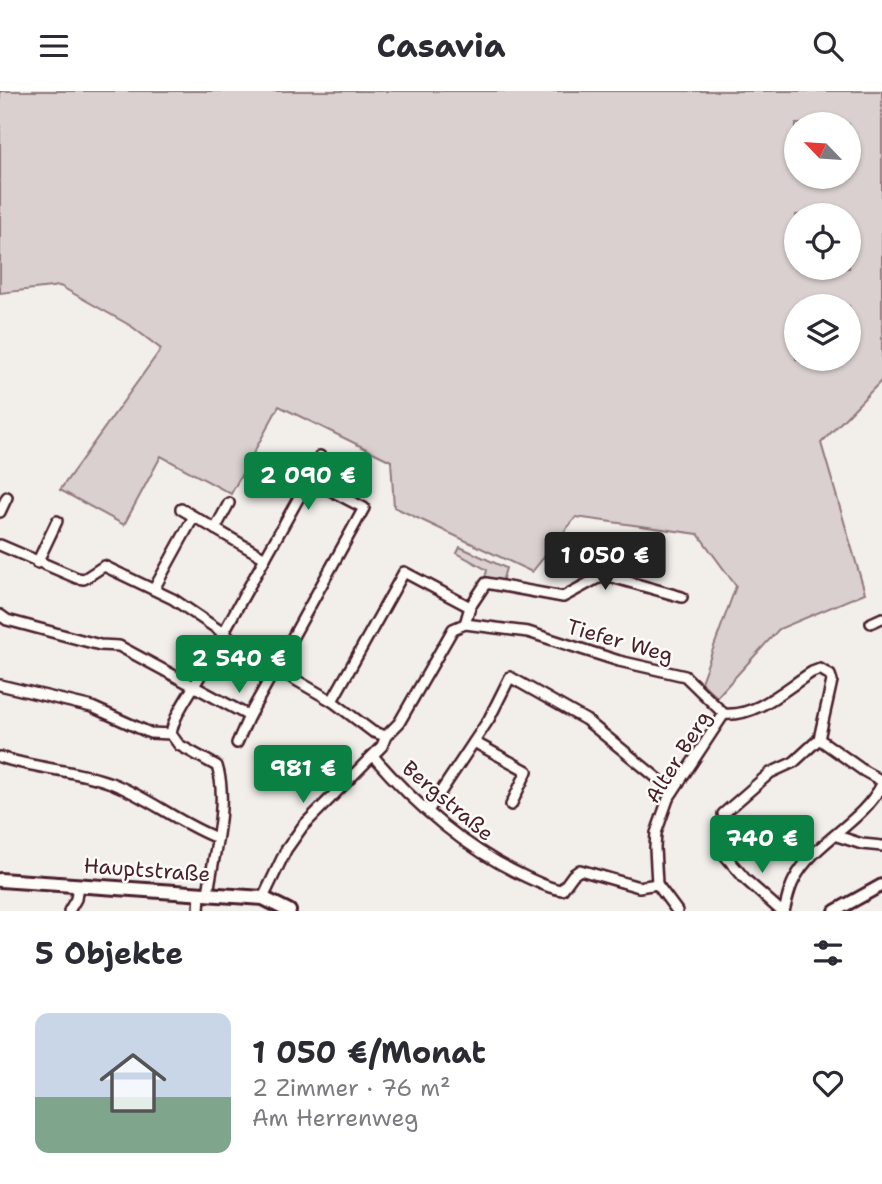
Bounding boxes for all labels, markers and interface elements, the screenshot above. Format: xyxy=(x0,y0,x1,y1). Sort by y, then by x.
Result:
text: Casavia xyxy=(376,24,506,67)
icon: menu xyxy=(35,27,73,65)
icon: search xyxy=(809,27,847,65)
north arrow xyxy=(784,112,861,189)
map controls xyxy=(784,112,861,371)
button: locate xyxy=(784,203,861,280)
button: layers xyxy=(784,294,861,371)
pin: 2 090 € xyxy=(243,453,373,512)
text: 2 090 € xyxy=(260,460,356,490)
pin: 1 050 € xyxy=(540,533,670,592)
text: 1 050 € xyxy=(561,540,649,570)
street label: Tiefer Weg xyxy=(564,613,676,669)
pin: 2 540 € xyxy=(174,635,304,695)
text: 2 540 € xyxy=(192,643,286,673)
street label: Alter Berg xyxy=(639,706,717,808)
pin: 981 € xyxy=(254,745,352,805)
text: 981 € xyxy=(270,753,336,783)
street label: Bergstraße xyxy=(396,754,500,848)
pin: 740 € xyxy=(713,815,811,875)
text: 740 € xyxy=(726,823,798,853)
street label: Hauptstraße xyxy=(83,852,211,888)
text: 5 Objekte xyxy=(35,933,183,974)
icon: filters xyxy=(809,934,847,972)
text: 1 050 €/Monat xyxy=(252,1032,486,1073)
icon: home xyxy=(91,1041,175,1125)
icon: heart xyxy=(809,1064,847,1102)
text: 2 Zimmer · 76 m² xyxy=(252,1073,451,1103)
text: Am Herrenweg xyxy=(252,1103,418,1133)

